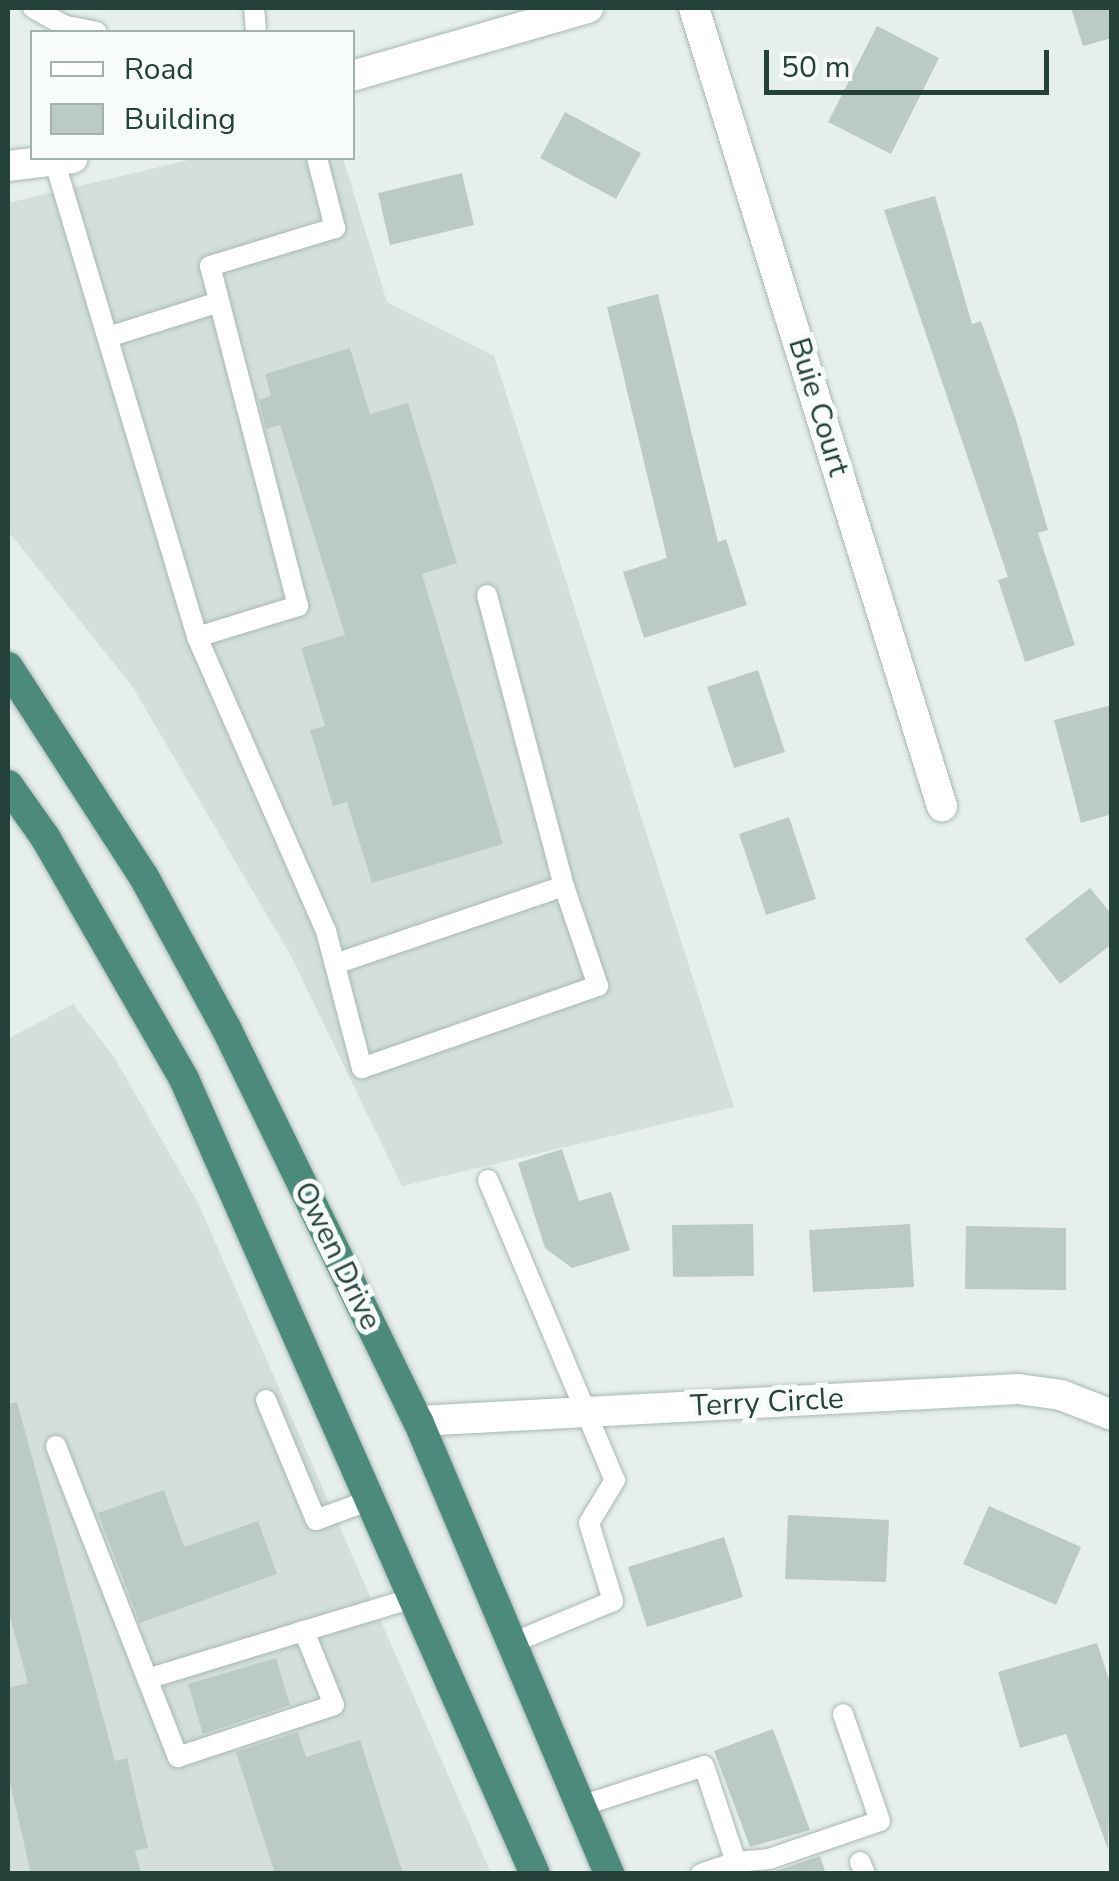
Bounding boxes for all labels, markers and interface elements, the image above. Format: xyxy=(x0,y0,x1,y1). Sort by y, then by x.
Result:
legend xyxy=(30,30,355,160)
scale bar xyxy=(769,30,1054,92)
text: 50 m xyxy=(781,47,850,88)
text: Road xyxy=(124,49,194,90)
text: Building xyxy=(124,99,236,140)
street label: Buie Court xyxy=(780,334,856,480)
street label: Owen Drive xyxy=(286,1176,388,1336)
street label: Terry Circle xyxy=(689,1381,845,1425)

